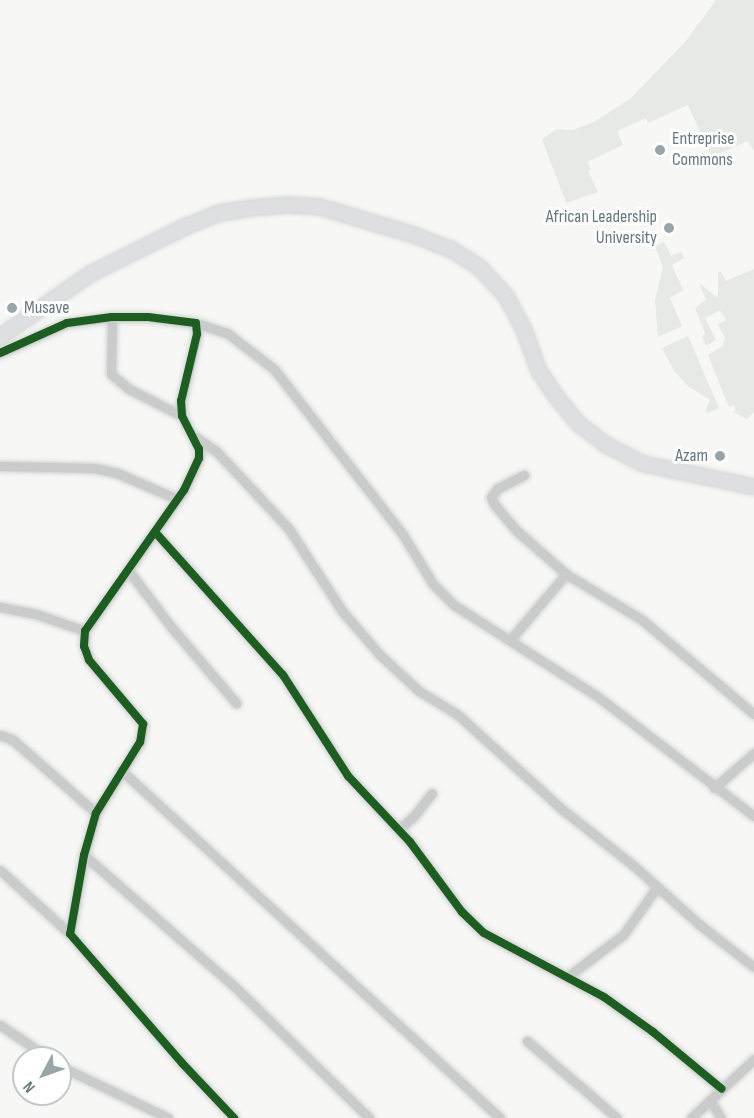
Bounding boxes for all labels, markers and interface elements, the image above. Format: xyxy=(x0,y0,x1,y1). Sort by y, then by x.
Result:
place label: Entreprise Commons xyxy=(672,129,735,172)
marker: Entreprise Commons xyxy=(653,143,667,157)
place label: African Leadership University xyxy=(546,207,657,250)
marker: African Leadership University xyxy=(662,221,676,235)
place label: Musave xyxy=(24,297,69,319)
marker: Musave xyxy=(5,301,19,315)
place label: Azam xyxy=(675,445,708,467)
marker: Azam xyxy=(713,449,727,463)
north arrow xyxy=(12,1046,72,1106)
text: N xyxy=(20,1077,40,1096)

